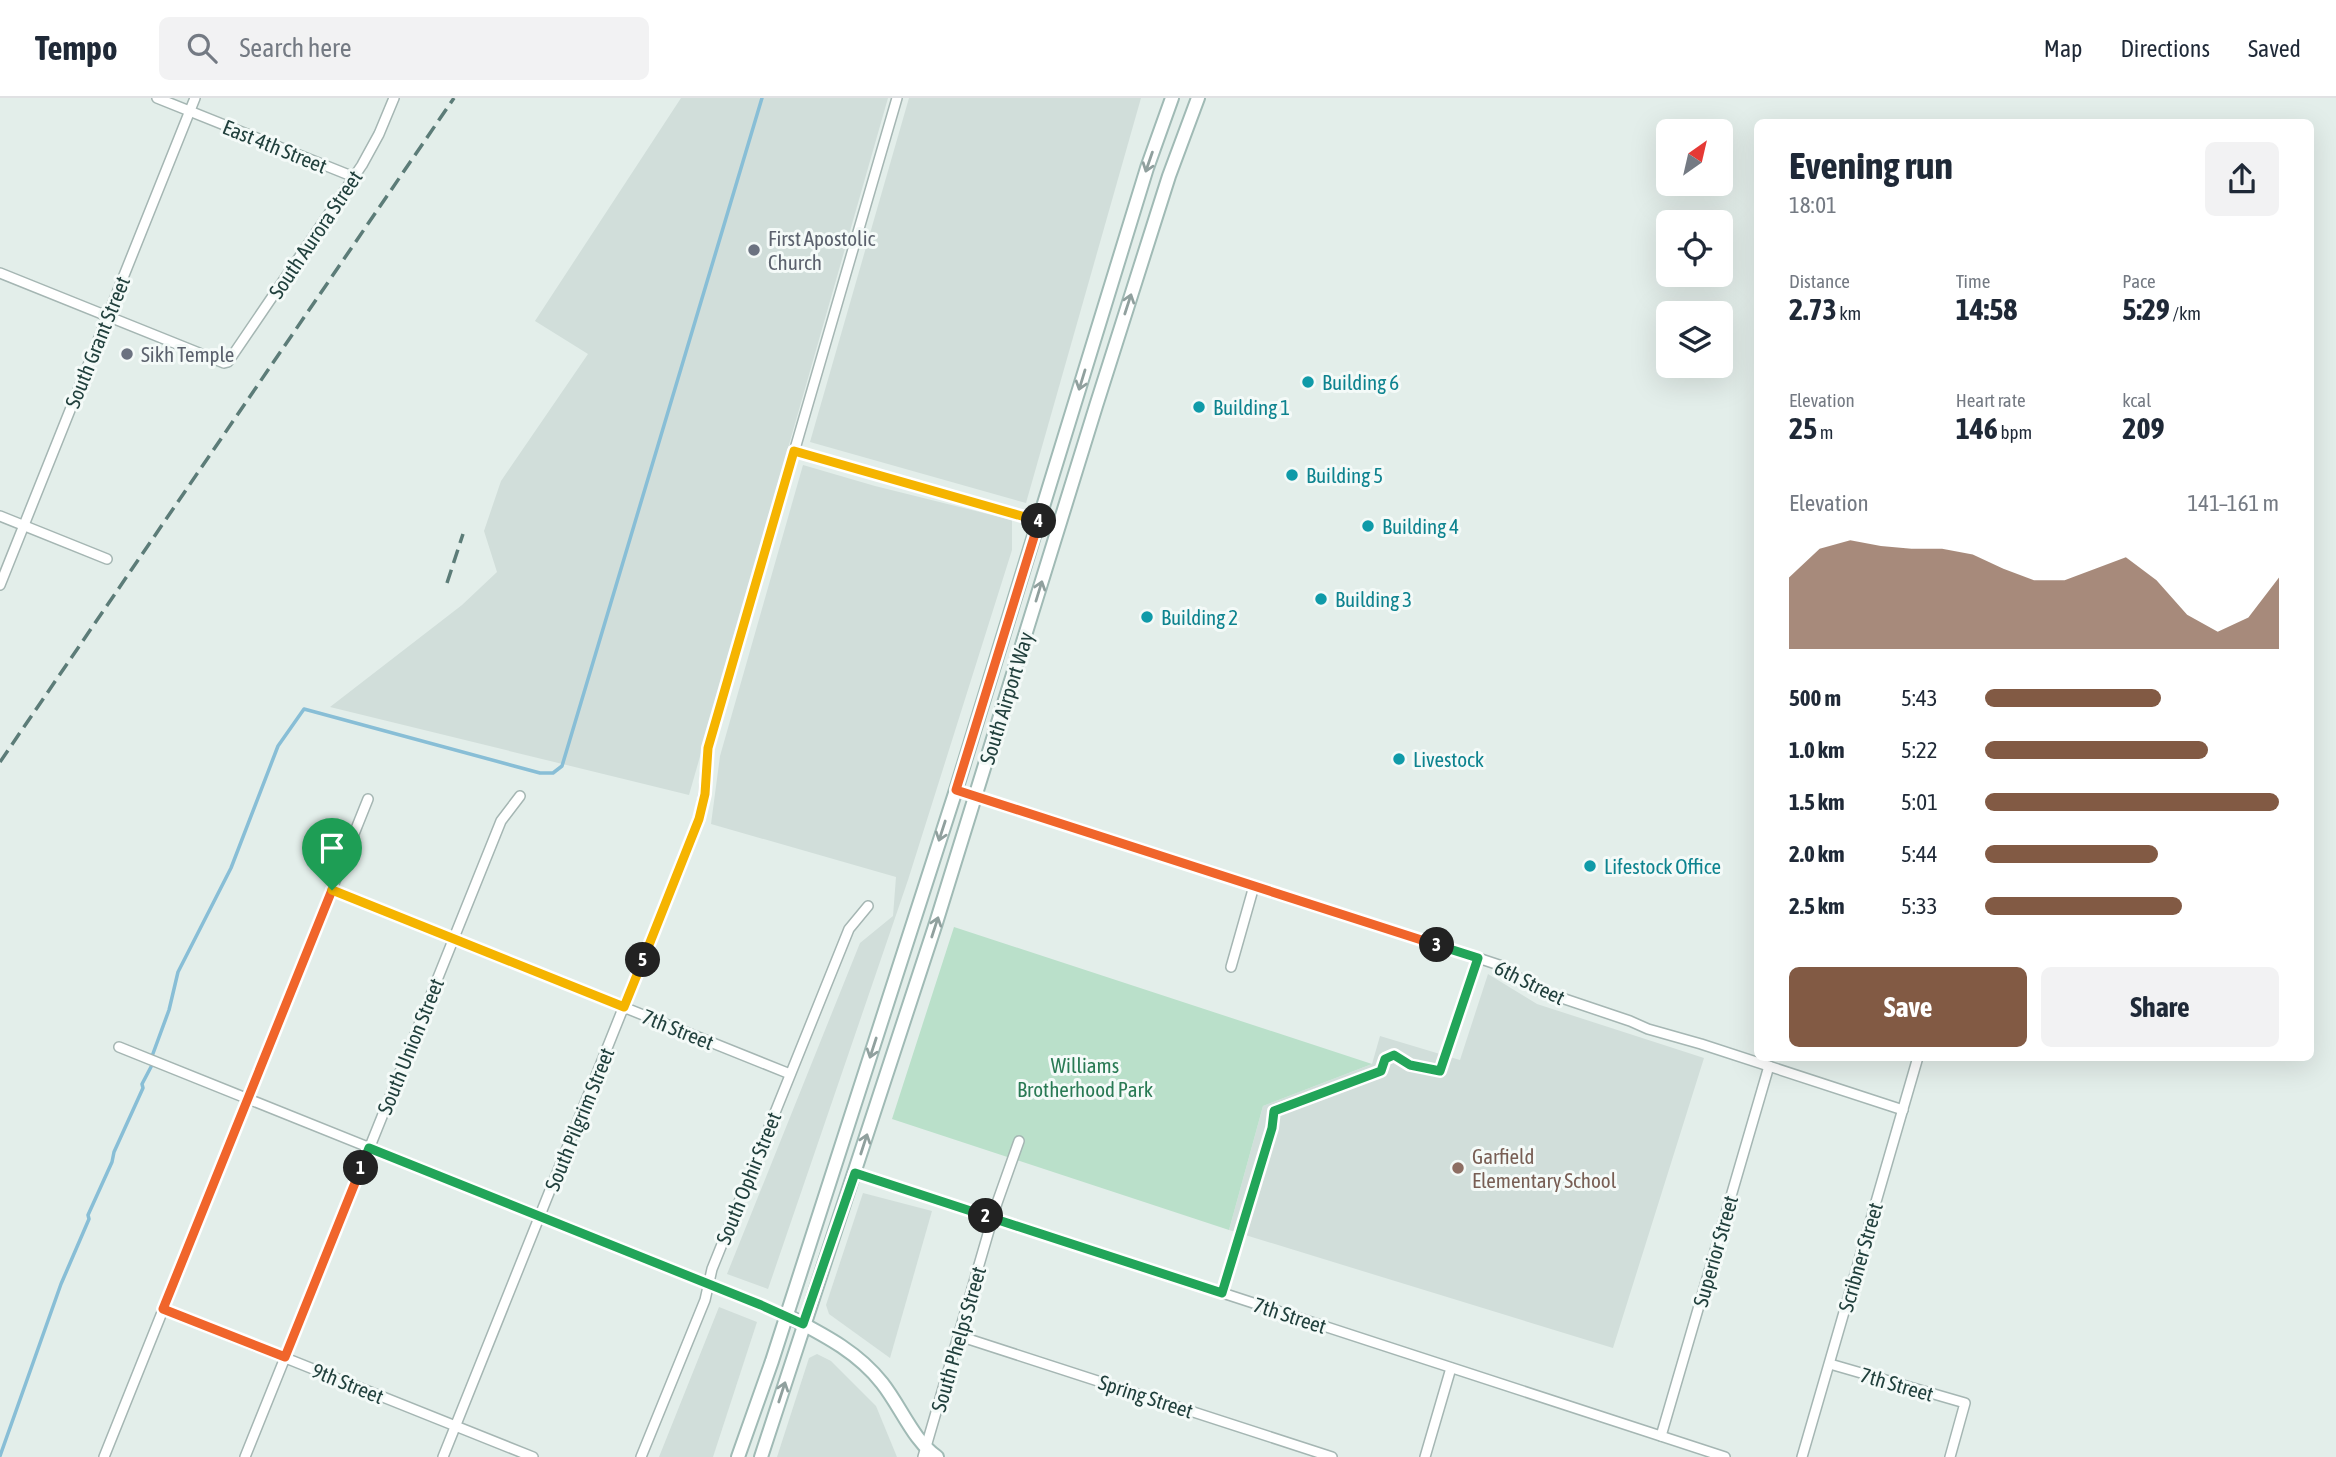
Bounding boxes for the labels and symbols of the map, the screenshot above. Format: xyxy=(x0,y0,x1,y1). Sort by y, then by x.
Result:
street label: East 4th Street xyxy=(219,114,331,178)
north arrow xyxy=(1656,119,1732,196)
one-way arrow xyxy=(1142,151,1154,173)
street label: South Aurora Street xyxy=(263,166,367,302)
place label: First Apostolic Church xyxy=(768,226,875,274)
marker: First Apostolic Church xyxy=(746,242,762,258)
street label: South Grant Street xyxy=(60,273,134,411)
one-way arrow xyxy=(1123,293,1136,315)
place label: Sikh Temple xyxy=(141,342,234,366)
marker: Sikh Temple xyxy=(119,346,135,362)
one-way arrow xyxy=(1075,368,1087,390)
place label: Building 6 xyxy=(1322,370,1399,394)
marker: Building 6 xyxy=(1300,374,1316,390)
place label: Building 1 xyxy=(1213,395,1290,419)
marker: Building 1 xyxy=(1191,399,1207,415)
place label: Building 5 xyxy=(1306,463,1383,487)
marker: Building 5 xyxy=(1284,467,1300,483)
pin: 4 xyxy=(1021,504,1056,538)
place label: Building 4 xyxy=(1382,514,1459,538)
marker: Building 4 xyxy=(1360,518,1376,534)
one-way arrow xyxy=(1033,580,1046,602)
place label: Building 3 xyxy=(1335,587,1412,611)
marker: Building 3 xyxy=(1313,591,1329,607)
place label: Building 2 xyxy=(1161,605,1238,629)
marker: Building 2 xyxy=(1139,609,1155,625)
street label: South Airport Way xyxy=(974,629,1038,767)
place label: Livestock xyxy=(1413,747,1484,771)
marker: Livestock xyxy=(1391,751,1407,767)
pin xyxy=(302,818,362,890)
one-way arrow xyxy=(935,820,948,842)
place label: Lifestock Office xyxy=(1604,854,1721,878)
marker: Lifestock Office xyxy=(1582,858,1598,874)
one-way arrow xyxy=(930,917,942,939)
pin: 3 xyxy=(1420,928,1454,962)
pin: 5 xyxy=(626,942,660,978)
street label: 6th Street xyxy=(1491,955,1569,1009)
street label: South Union Street xyxy=(372,975,448,1117)
street label: 7th Street xyxy=(639,1004,717,1054)
one-way arrow xyxy=(866,1036,878,1058)
street label: South Pilgrim Street xyxy=(539,1044,619,1194)
park label: Williams Brotherhood Park xyxy=(1017,1053,1153,1101)
street label: South Ophir Street xyxy=(711,1108,785,1248)
one-way arrow xyxy=(859,1133,872,1155)
place label: Garfield Elementary School xyxy=(1472,1144,1617,1192)
pin: 1 xyxy=(344,1150,378,1186)
marker: Garfield Elementary School xyxy=(1450,1160,1466,1176)
street label: Superior Street xyxy=(1688,1193,1742,1309)
pin: 2 xyxy=(968,1198,1004,1234)
street label: Scribner Street xyxy=(1833,1200,1887,1314)
street label: South Phelps Street xyxy=(926,1264,990,1414)
street label: 7th Street xyxy=(1251,1292,1329,1338)
street label: 9th Street xyxy=(309,1358,387,1408)
street label: 7th Street xyxy=(1858,1362,1936,1406)
street label: Spring Street xyxy=(1096,1369,1196,1423)
one-way arrow xyxy=(776,1381,789,1403)

